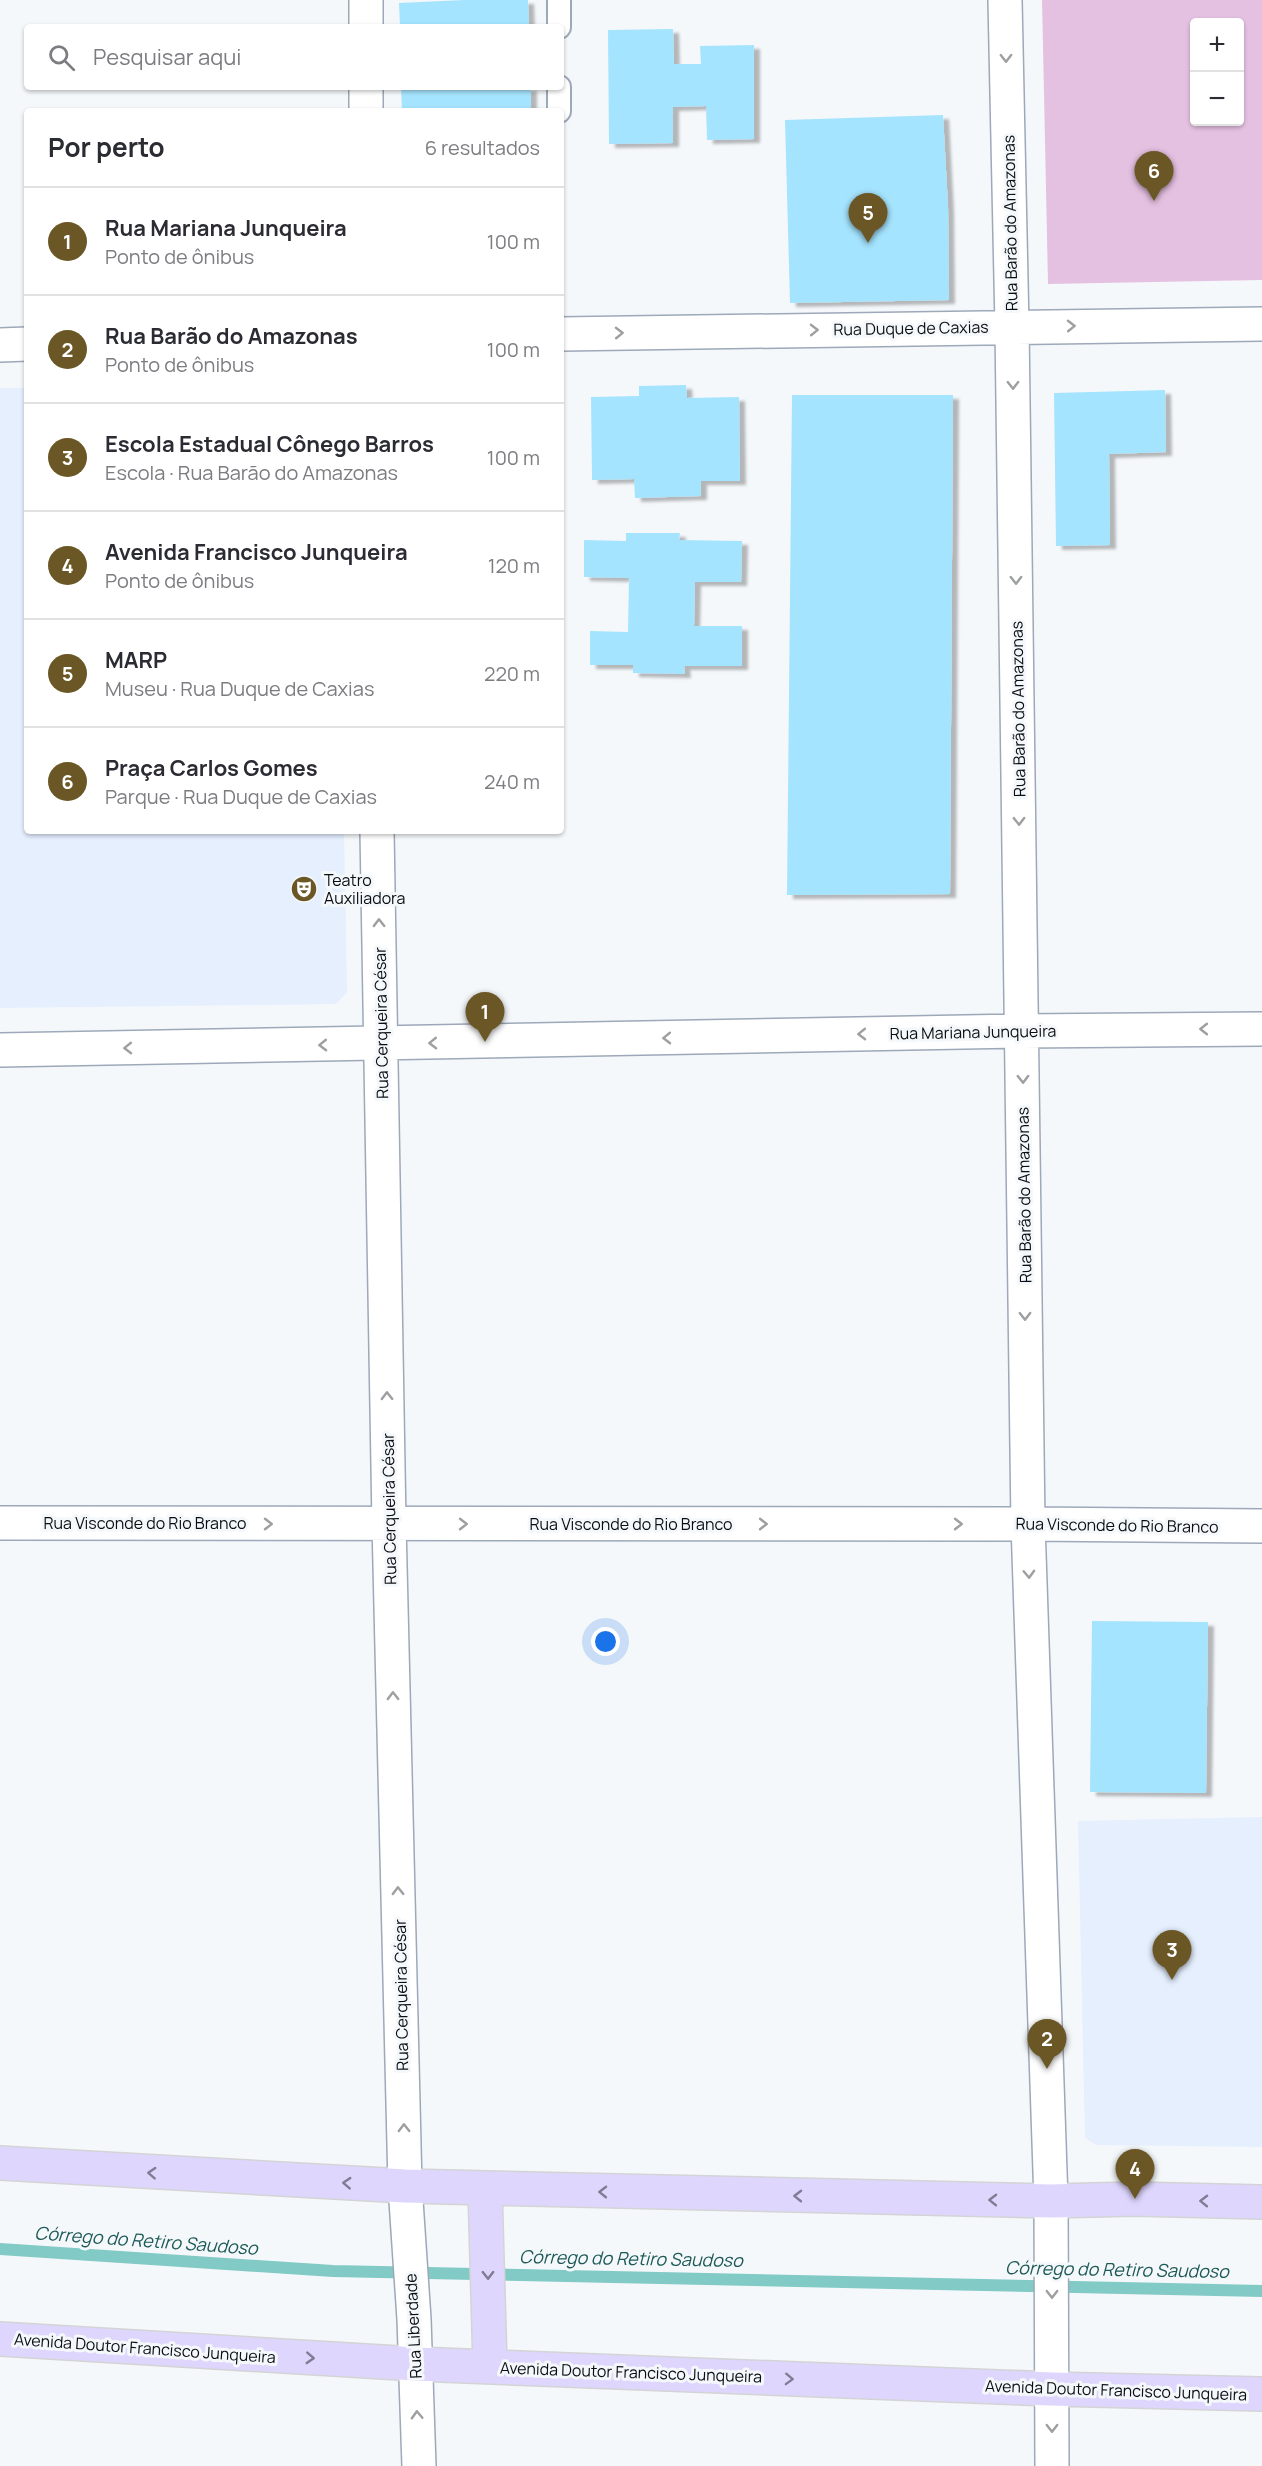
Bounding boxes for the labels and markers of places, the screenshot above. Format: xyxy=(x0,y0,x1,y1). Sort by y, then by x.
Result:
pin: 6 xyxy=(1134,152,1174,201)
pin: 5 xyxy=(848,194,888,243)
place label: Teatro Auxiliadora xyxy=(324,869,405,909)
theatre icon: Teatro Auxiliadora xyxy=(289,874,319,904)
pin: 1 xyxy=(466,992,504,1042)
pin: 3 xyxy=(1152,1930,1192,1980)
pin: 2 xyxy=(1028,2020,1066,2069)
pin: 4 xyxy=(1116,2150,1154,2199)

